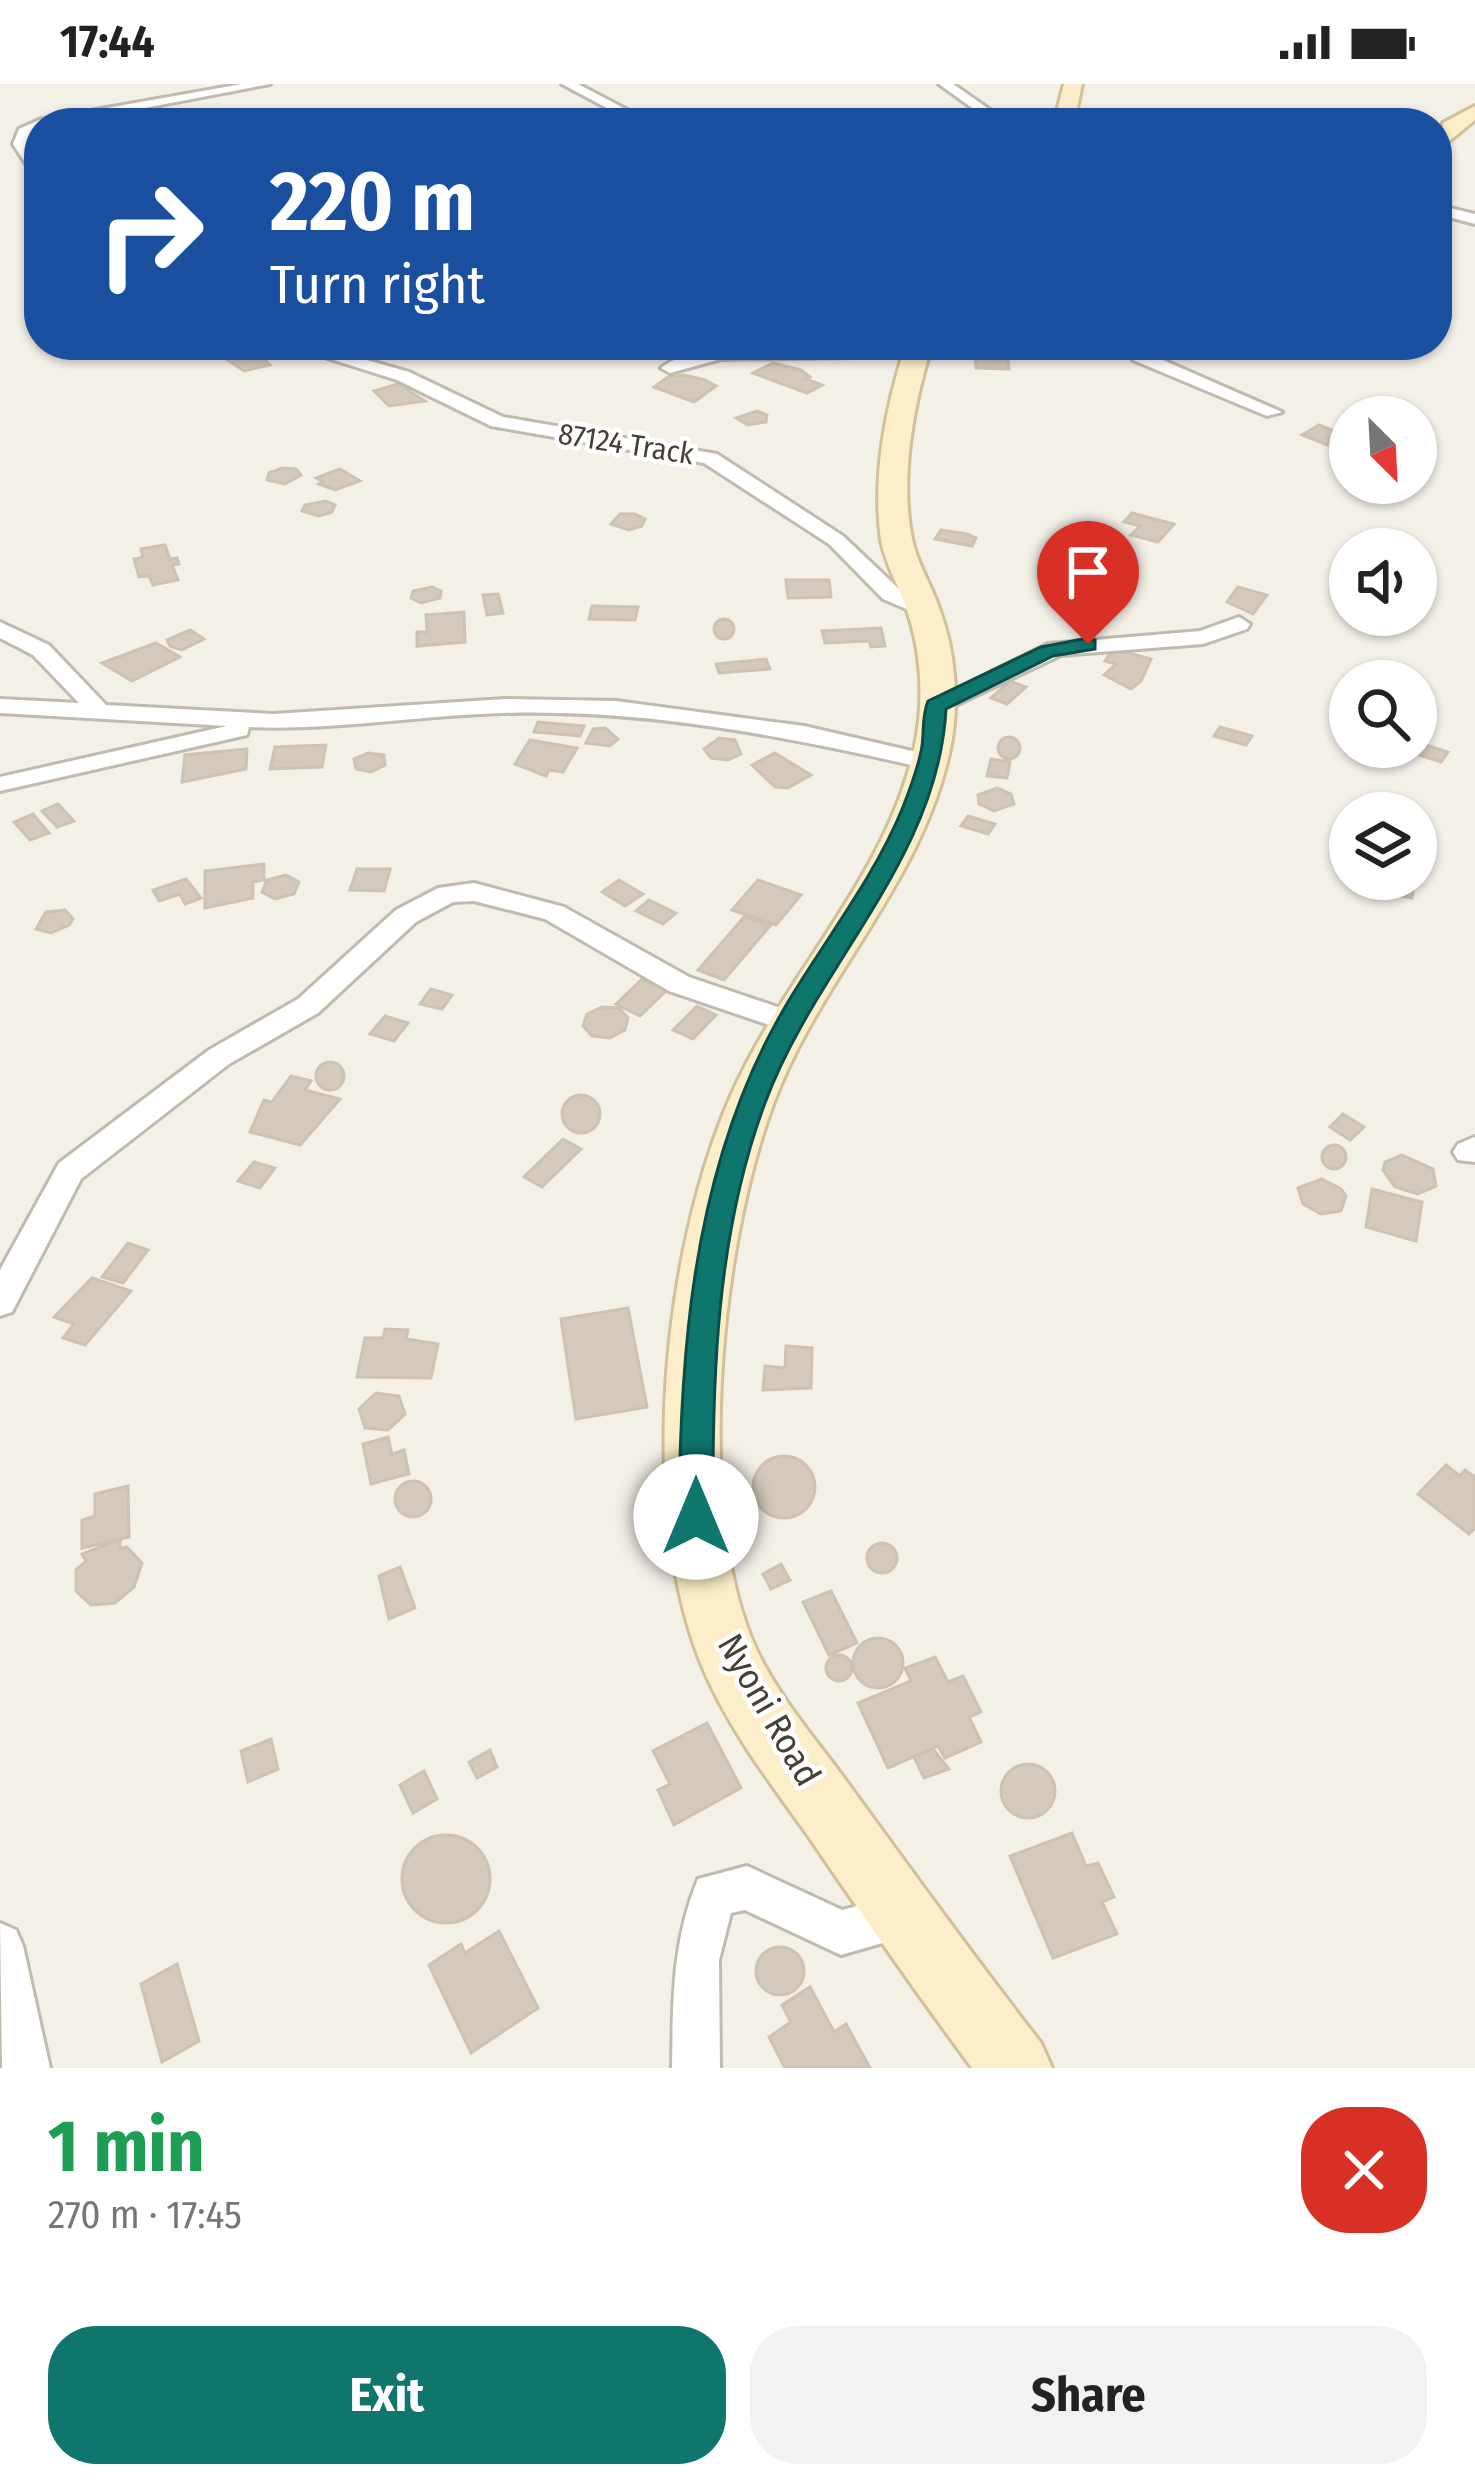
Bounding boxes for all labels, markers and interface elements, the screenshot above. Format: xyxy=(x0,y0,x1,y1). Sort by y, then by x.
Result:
text: 17:44 xyxy=(60,15,155,69)
text: 220 m xyxy=(270,151,475,252)
icon: right xyxy=(72,156,228,312)
text: Turn right xyxy=(270,253,485,317)
north arrow xyxy=(1329,396,1437,504)
map controls xyxy=(1329,396,1437,900)
street label: 87124 Track xyxy=(556,416,696,472)
pin xyxy=(1037,521,1139,644)
button: sound xyxy=(1329,528,1437,636)
icon: arrive xyxy=(1055,539,1121,605)
button: search xyxy=(1329,660,1437,768)
button: layers xyxy=(1329,792,1437,900)
position arrow xyxy=(633,1454,759,1580)
street label: Nyoni Road xyxy=(708,1626,830,1794)
text: 1 min xyxy=(48,2104,205,2190)
button: close xyxy=(1301,2107,1427,2233)
text: 270 m · 17:45 xyxy=(48,2192,242,2238)
button: Exit xyxy=(48,2326,726,2464)
button: Share xyxy=(750,2326,1427,2464)

